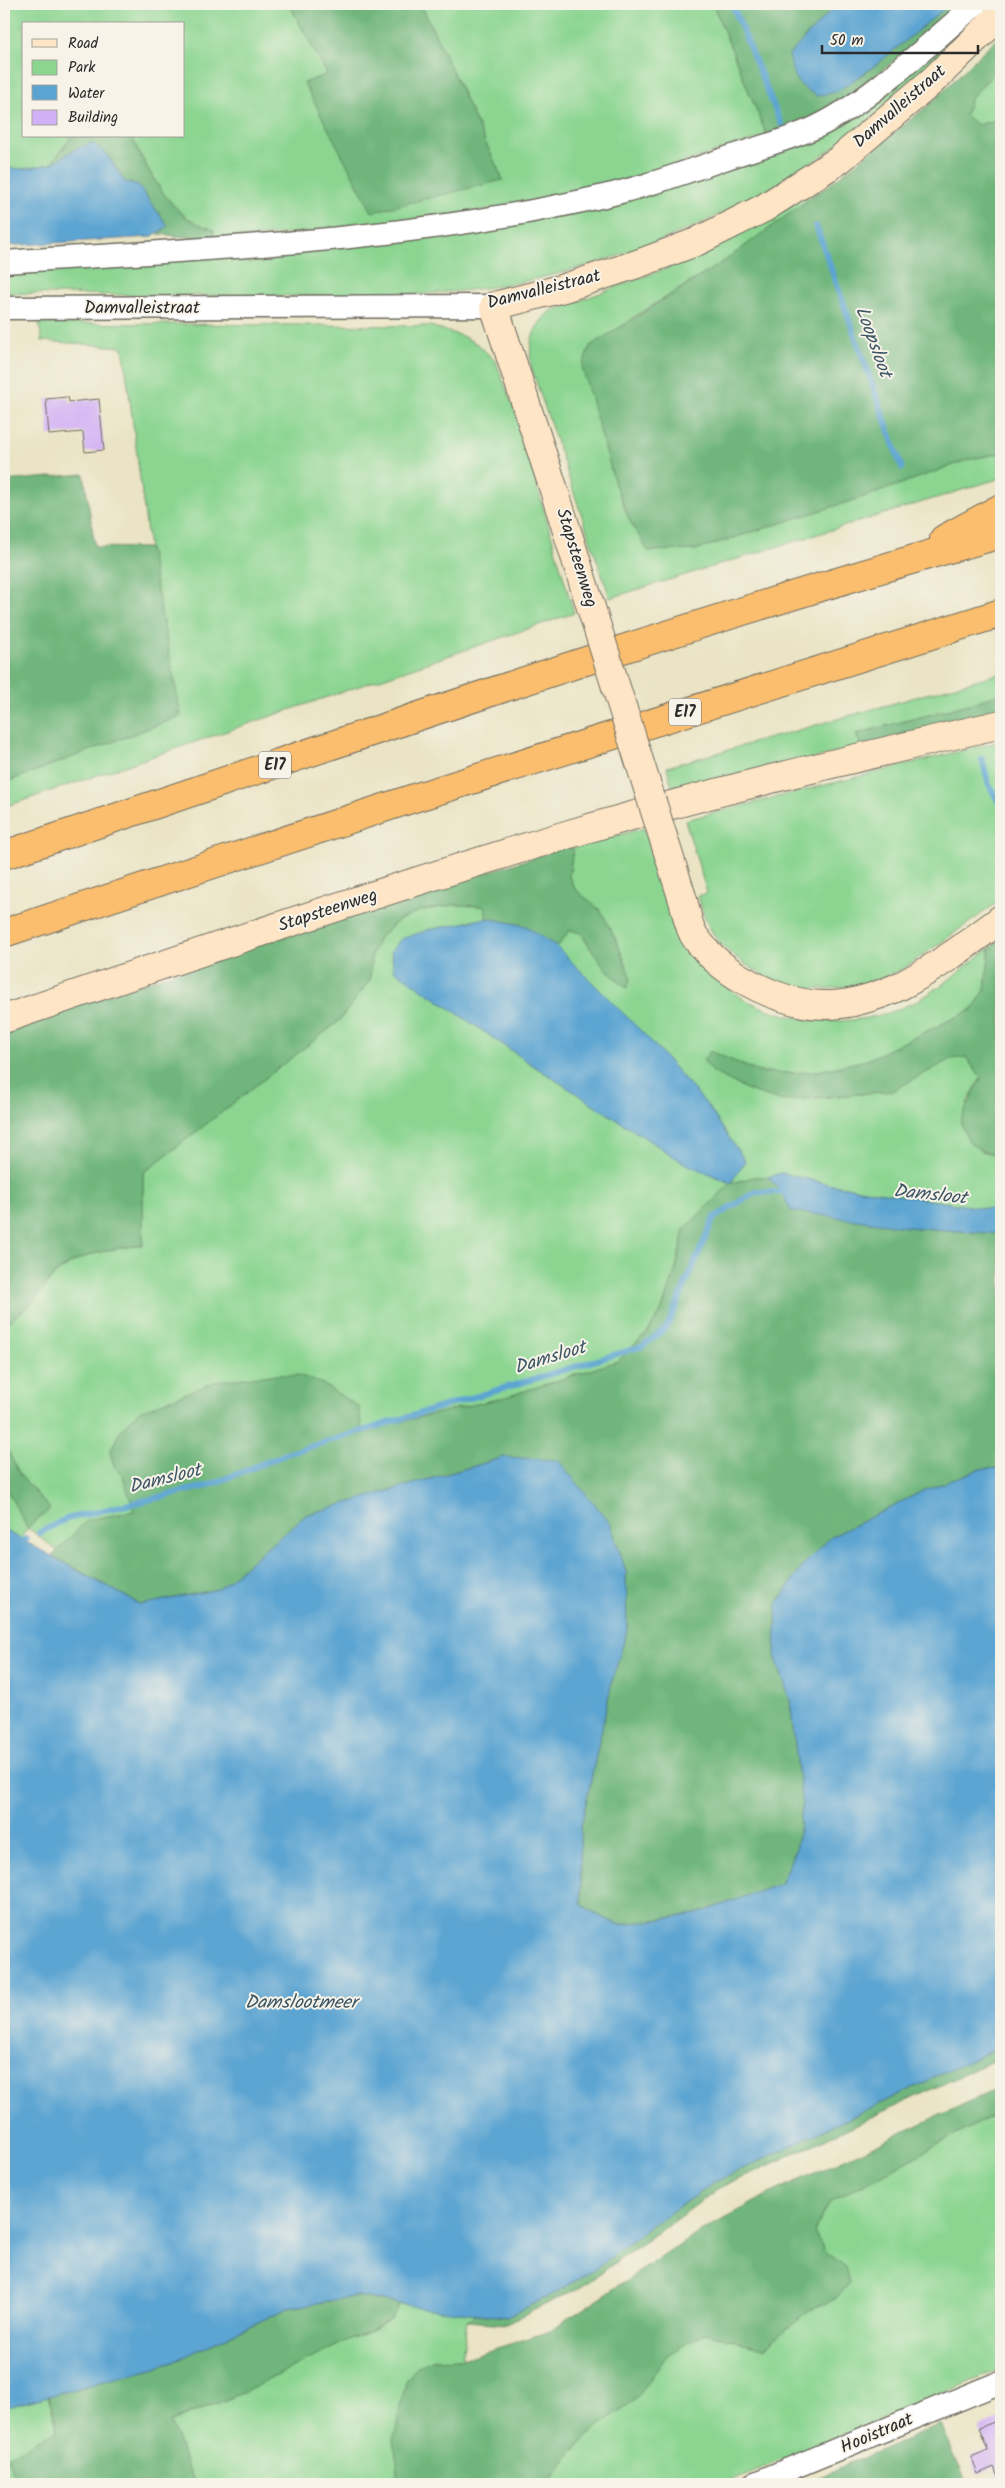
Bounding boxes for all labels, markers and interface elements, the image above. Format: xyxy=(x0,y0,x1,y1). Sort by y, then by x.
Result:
legend xyxy=(22,22,185,138)
scale bar xyxy=(822,22,979,54)
text: 50 m xyxy=(830,29,864,53)
text: Road xyxy=(68,32,99,56)
text: Park xyxy=(68,56,96,80)
street label: Damvalleistraat xyxy=(847,57,954,156)
text: Water xyxy=(68,82,105,106)
text: Building xyxy=(68,106,118,130)
street label: Damvalleistraat xyxy=(484,262,605,318)
street label: Damvalleistraat xyxy=(84,294,201,323)
water label: Loopsloot xyxy=(846,302,901,384)
street label: Stapsteenweg xyxy=(547,505,605,611)
road number: E17 xyxy=(669,699,701,726)
road number: E17 xyxy=(259,752,291,778)
street label: Stapsteenweg xyxy=(275,881,381,941)
water label: Damsloot xyxy=(892,1176,971,1214)
water label: Damsloot xyxy=(510,1332,592,1383)
water label: Damsloot xyxy=(126,1455,207,1502)
water label: Damslootmeer xyxy=(245,1988,361,2018)
street label: Hooistraat xyxy=(836,2405,919,2462)

